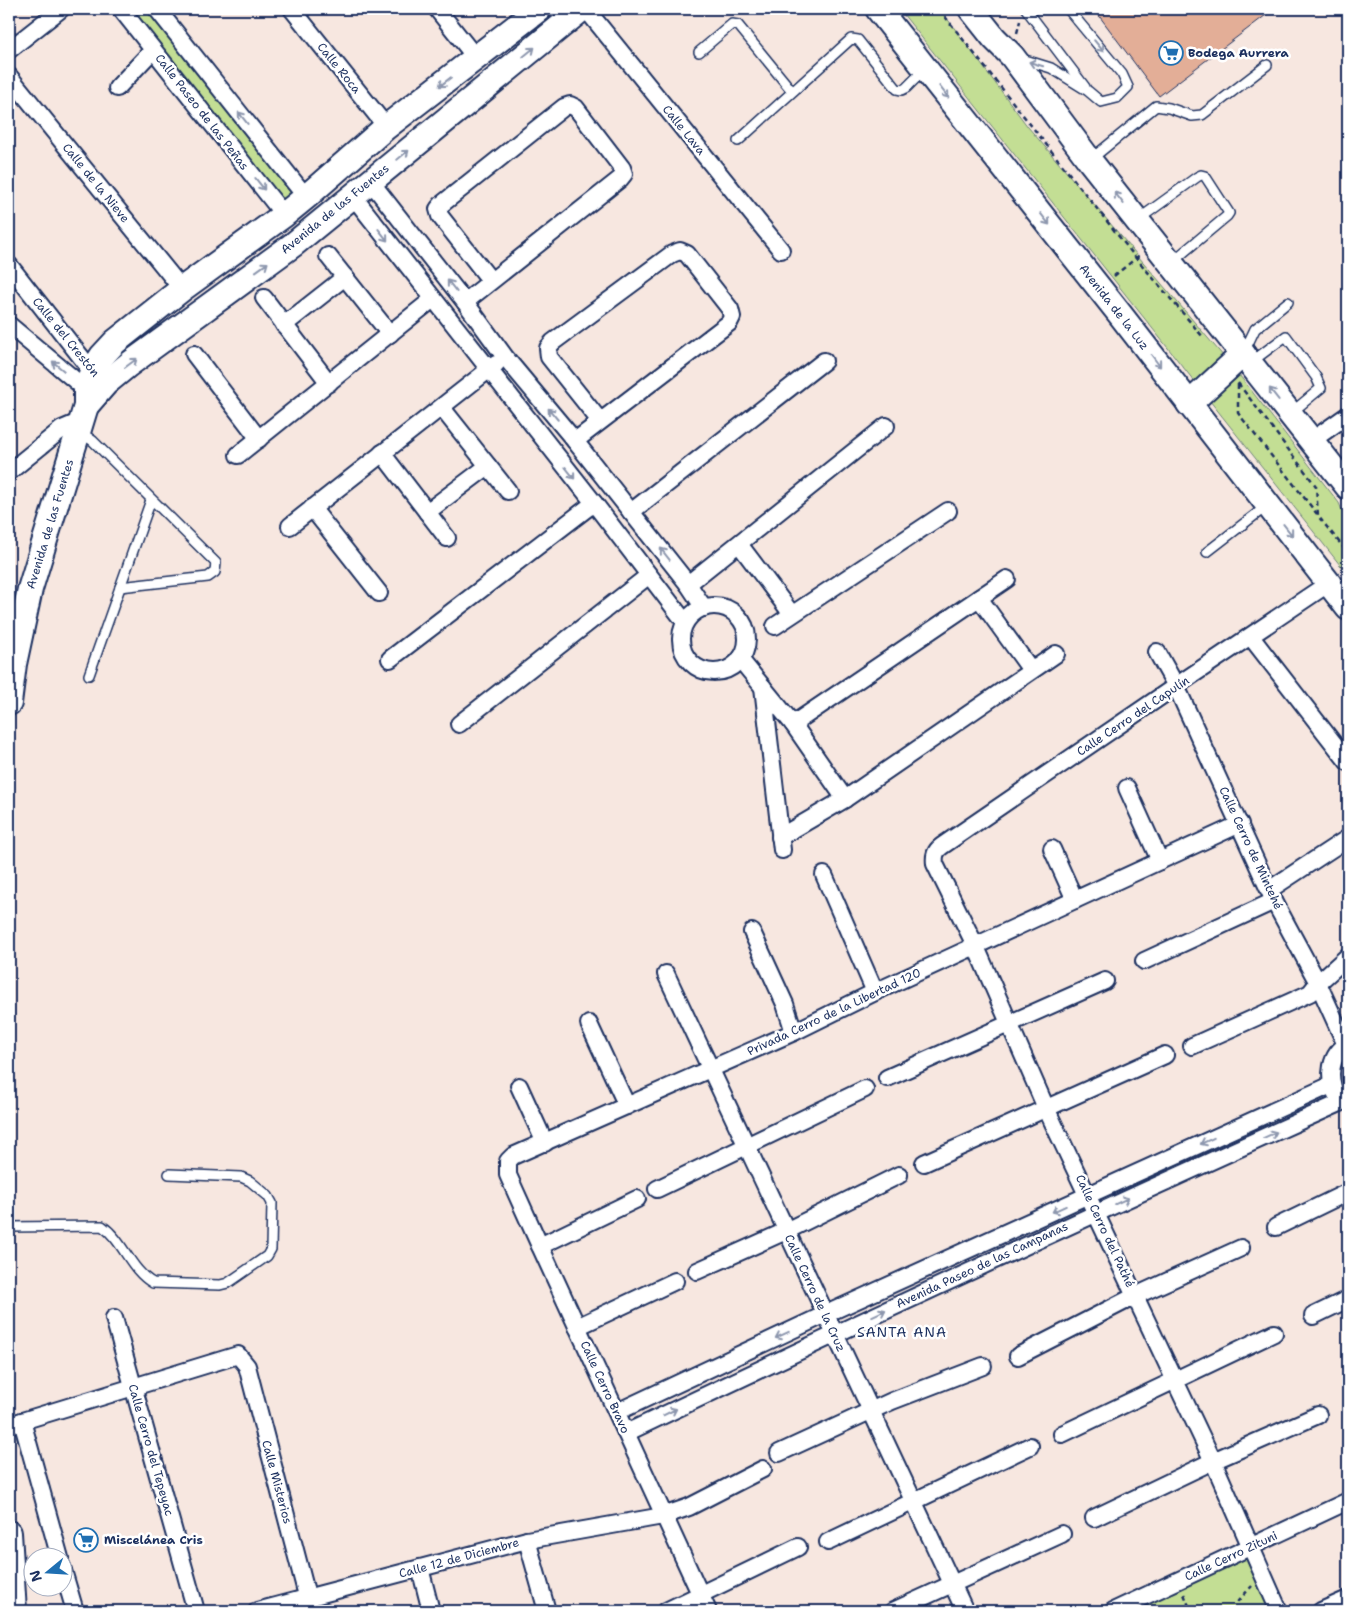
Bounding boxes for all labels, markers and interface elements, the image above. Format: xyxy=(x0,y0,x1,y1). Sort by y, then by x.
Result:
street label: Calle Roca xyxy=(314,39,365,97)
one-way arrow xyxy=(1093,40,1105,53)
supermarket icon: Bodega Aurrera xyxy=(1158,40,1184,66)
place label: Bodega Aurrera xyxy=(1188,45,1290,61)
one-way arrow xyxy=(522,47,535,58)
street label: Calle Paseo de las Peñas xyxy=(152,51,253,173)
one-way arrow xyxy=(1028,58,1044,68)
one-way arrow xyxy=(439,76,452,87)
one-way arrow xyxy=(938,85,949,98)
street label: Calle Lava xyxy=(659,102,709,159)
one-way arrow xyxy=(238,112,249,125)
street label: Calle de la Nieve xyxy=(59,140,133,226)
one-way arrow xyxy=(396,150,409,161)
street label: Avenida de las Fuentes xyxy=(278,160,393,258)
one-way arrow xyxy=(254,177,265,190)
one-way arrow xyxy=(1114,192,1125,205)
one-way arrow xyxy=(1039,212,1050,225)
one-way arrow xyxy=(377,228,388,241)
street label: Avenida de la Luz xyxy=(1076,261,1152,353)
one-way arrow xyxy=(255,262,269,272)
one-way arrow xyxy=(447,280,458,293)
street label: Calle del Crestón xyxy=(29,294,103,380)
one-way arrow xyxy=(1150,354,1161,367)
one-way arrow xyxy=(124,358,137,369)
one-way arrow xyxy=(51,361,64,372)
one-way arrow xyxy=(1269,388,1280,401)
one-way arrow xyxy=(547,407,558,420)
street label: Avenida de las Fuentes xyxy=(23,457,77,591)
one-way arrow xyxy=(564,466,575,479)
one-way arrow xyxy=(1283,523,1294,536)
one-way arrow xyxy=(659,548,670,561)
street label: Calle Cerro del Capulín xyxy=(1074,672,1192,760)
street label: Calle Cerro de Mintehé xyxy=(1215,784,1287,912)
street label: Privada Cerro de la Libertad 120 xyxy=(744,965,924,1059)
one-way arrow xyxy=(1262,1129,1277,1139)
one-way arrow xyxy=(1200,1137,1215,1147)
street label: Calle Cerro del Pathé xyxy=(1072,1172,1138,1290)
one-way arrow xyxy=(1114,1195,1129,1205)
one-way arrow xyxy=(1052,1204,1067,1214)
street label: Avenida Paseo de las Campanas xyxy=(893,1218,1071,1312)
street label: Calle Cerro de la Cruz xyxy=(781,1232,849,1354)
one-way arrow xyxy=(871,1307,886,1317)
district label: SANTA ANA xyxy=(857,1323,947,1341)
one-way arrow xyxy=(775,1331,790,1340)
street label: Calle Cerro Bravo xyxy=(577,1338,633,1436)
street label: Calle Cerro del Tepeyac xyxy=(125,1382,177,1518)
one-way arrow xyxy=(662,1407,677,1416)
street label: Calle Misterios xyxy=(258,1438,296,1526)
supermarket icon: Miscelánea Cris xyxy=(73,1527,99,1553)
street label: Calle Cerro Zituni xyxy=(1182,1527,1280,1585)
place label: Miscelánea Cris xyxy=(104,1532,203,1548)
street label: Calle 12 de Diciembre xyxy=(397,1534,521,1582)
north arrow xyxy=(22,1548,72,1598)
text: N xyxy=(25,1568,46,1584)

